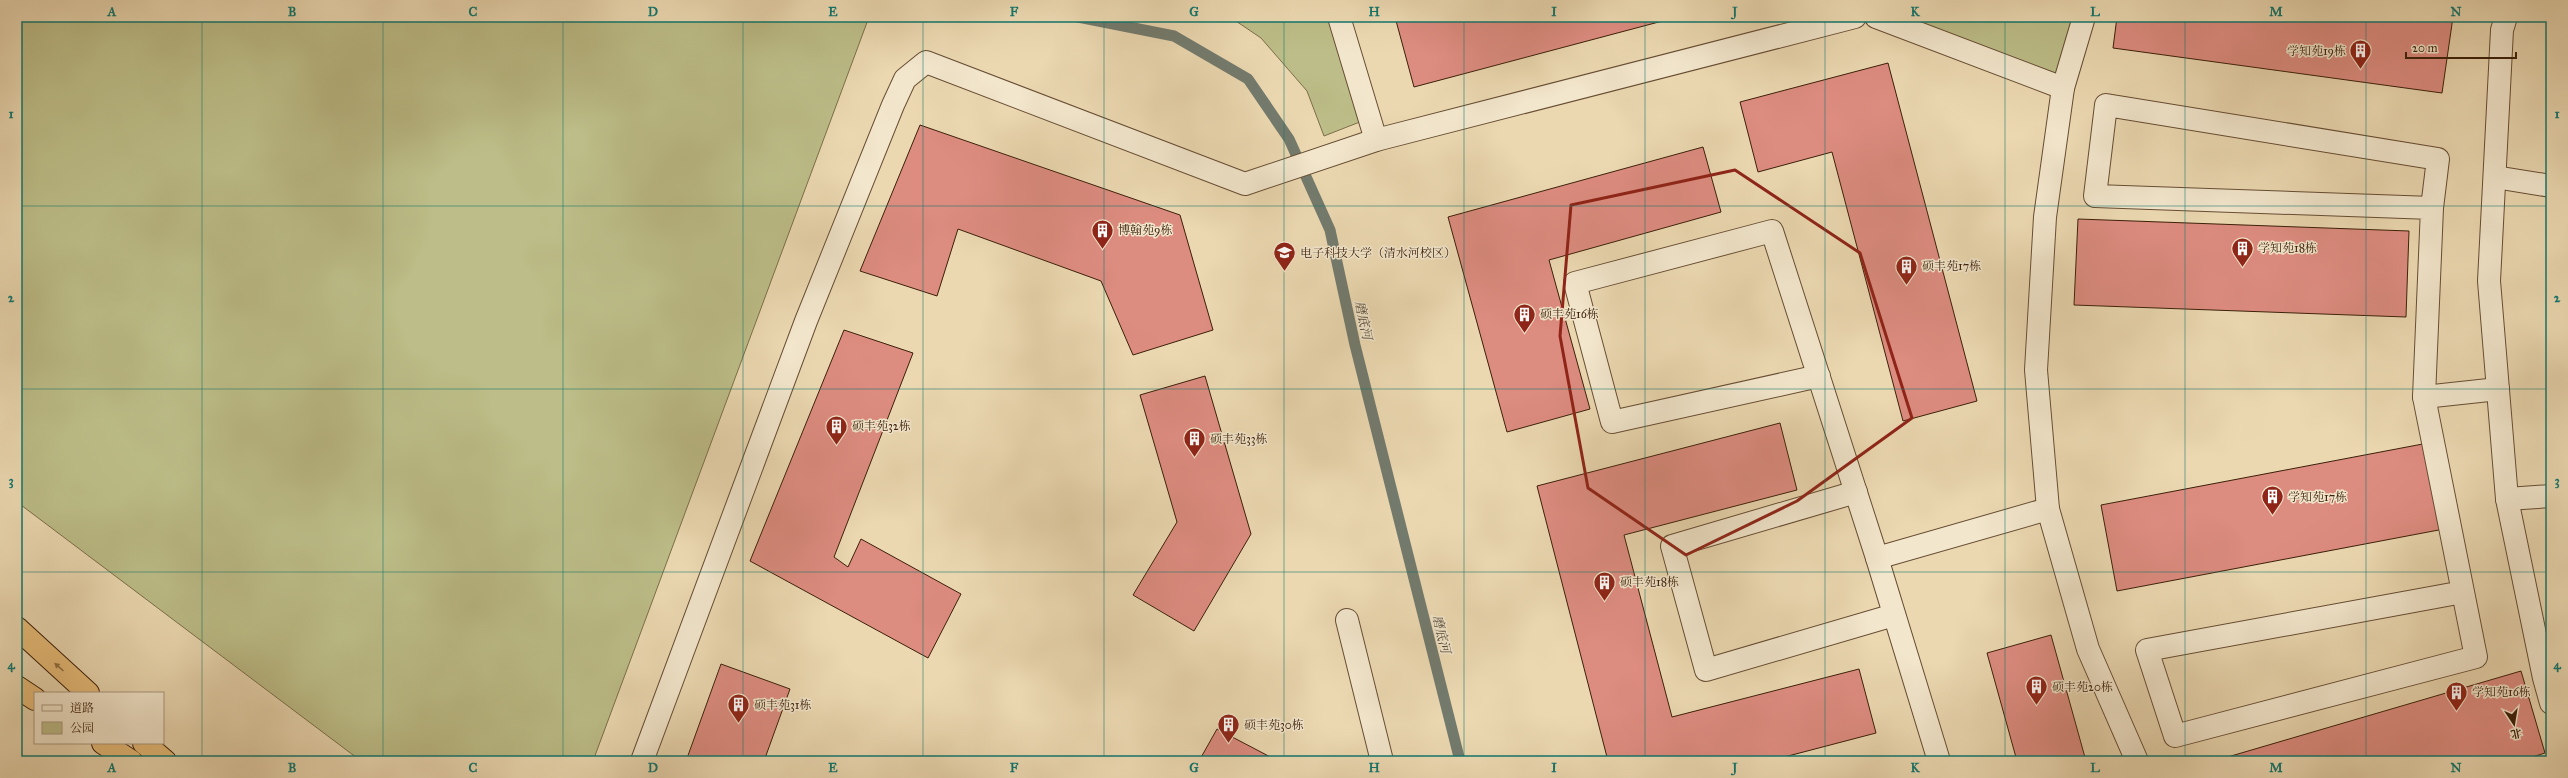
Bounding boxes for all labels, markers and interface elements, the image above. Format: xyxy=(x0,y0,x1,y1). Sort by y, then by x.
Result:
text: A xyxy=(107,4,117,20)
text: B xyxy=(288,4,297,20)
text: C xyxy=(469,4,478,20)
text: D xyxy=(648,4,658,20)
text: E xyxy=(828,4,838,20)
text: F xyxy=(1010,4,1019,20)
text: G xyxy=(1189,4,1199,20)
text: H xyxy=(1368,4,1380,20)
text: I xyxy=(1551,4,1557,20)
text: J xyxy=(1730,4,1738,20)
text: K xyxy=(1910,4,1920,20)
text: L xyxy=(2090,4,2100,20)
text: M xyxy=(2269,4,2283,20)
text: N xyxy=(2450,4,2462,20)
scale bar xyxy=(2406,34,2516,60)
building icon: 学知苑19栋 xyxy=(2348,38,2374,71)
text: 20 m xyxy=(2412,41,2438,55)
place label: 学知苑19栋 xyxy=(2287,44,2346,58)
text: 1 xyxy=(8,106,14,122)
text: 1 xyxy=(2554,106,2560,122)
building icon: 博翰苑9栋 xyxy=(1090,217,1116,250)
place label: 博翰苑9栋 xyxy=(1118,223,1172,237)
building icon: 学知苑18栋 xyxy=(2229,235,2255,268)
school or university icon: 电子科技大学（清水河校区） xyxy=(1271,240,1297,273)
place label: 学知苑18栋 xyxy=(2258,241,2317,255)
place label: 电子科技大学（清水河校区） xyxy=(1300,246,1456,260)
building icon: 硕丰苑17栋 xyxy=(1894,253,1920,286)
place label: 硕丰苑17栋 xyxy=(1922,259,1981,273)
text: 2 xyxy=(8,290,15,306)
text: 2 xyxy=(2554,290,2561,306)
water label: 磨底河 xyxy=(1351,299,1375,343)
building icon: 硕丰苑16栋 xyxy=(1512,301,1538,334)
place label: 硕丰苑16栋 xyxy=(1540,307,1599,321)
building icon: 硕丰苑32栋 xyxy=(824,413,850,446)
place label: 硕丰苑32栋 xyxy=(852,419,911,433)
building icon: 硕丰苑33栋 xyxy=(1181,426,1207,459)
place label: 硕丰苑33栋 xyxy=(1210,432,1268,446)
text: 3 xyxy=(8,473,14,489)
text: 3 xyxy=(2554,473,2560,489)
building icon: 学知苑17栋 xyxy=(2260,484,2286,517)
place label: 学知苑17栋 xyxy=(2288,490,2347,504)
building icon: 硕丰苑18栋 xyxy=(1591,569,1617,602)
place label: 硕丰苑18栋 xyxy=(1620,575,1679,589)
water label: 磨底河 xyxy=(1429,613,1454,657)
text: 4 xyxy=(7,657,15,673)
text: 4 xyxy=(2553,657,2561,673)
one-way arrow xyxy=(54,662,64,672)
building icon: 硕丰苑20栋 xyxy=(2024,674,2050,707)
building icon: 学知苑16栋 xyxy=(2444,679,2470,712)
place label: 硕丰苑20栋 xyxy=(2052,680,2113,694)
place label: 学知苑16栋 xyxy=(2472,685,2531,699)
legend xyxy=(34,692,164,744)
building icon: 硕丰苑31栋 xyxy=(725,692,751,725)
place label: 硕丰苑31栋 xyxy=(754,698,812,712)
text: 道路 xyxy=(70,701,94,715)
north arrow xyxy=(2494,704,2534,744)
building icon: 硕丰苑30栋 xyxy=(1215,712,1241,745)
place label: 硕丰苑30栋 xyxy=(1244,718,1304,732)
text: 公园 xyxy=(70,721,94,735)
text: 北 xyxy=(2509,726,2523,741)
text: A xyxy=(107,760,117,776)
text: B xyxy=(288,760,297,776)
text: C xyxy=(469,760,478,776)
text: D xyxy=(648,760,658,776)
text: E xyxy=(828,760,838,776)
text: F xyxy=(1010,760,1019,776)
text: G xyxy=(1189,760,1199,776)
text: H xyxy=(1368,760,1380,776)
text: I xyxy=(1551,760,1557,776)
text: J xyxy=(1730,760,1738,776)
text: K xyxy=(1910,760,1920,776)
text: L xyxy=(2090,760,2100,776)
text: M xyxy=(2269,760,2283,776)
text: N xyxy=(2450,760,2462,776)

